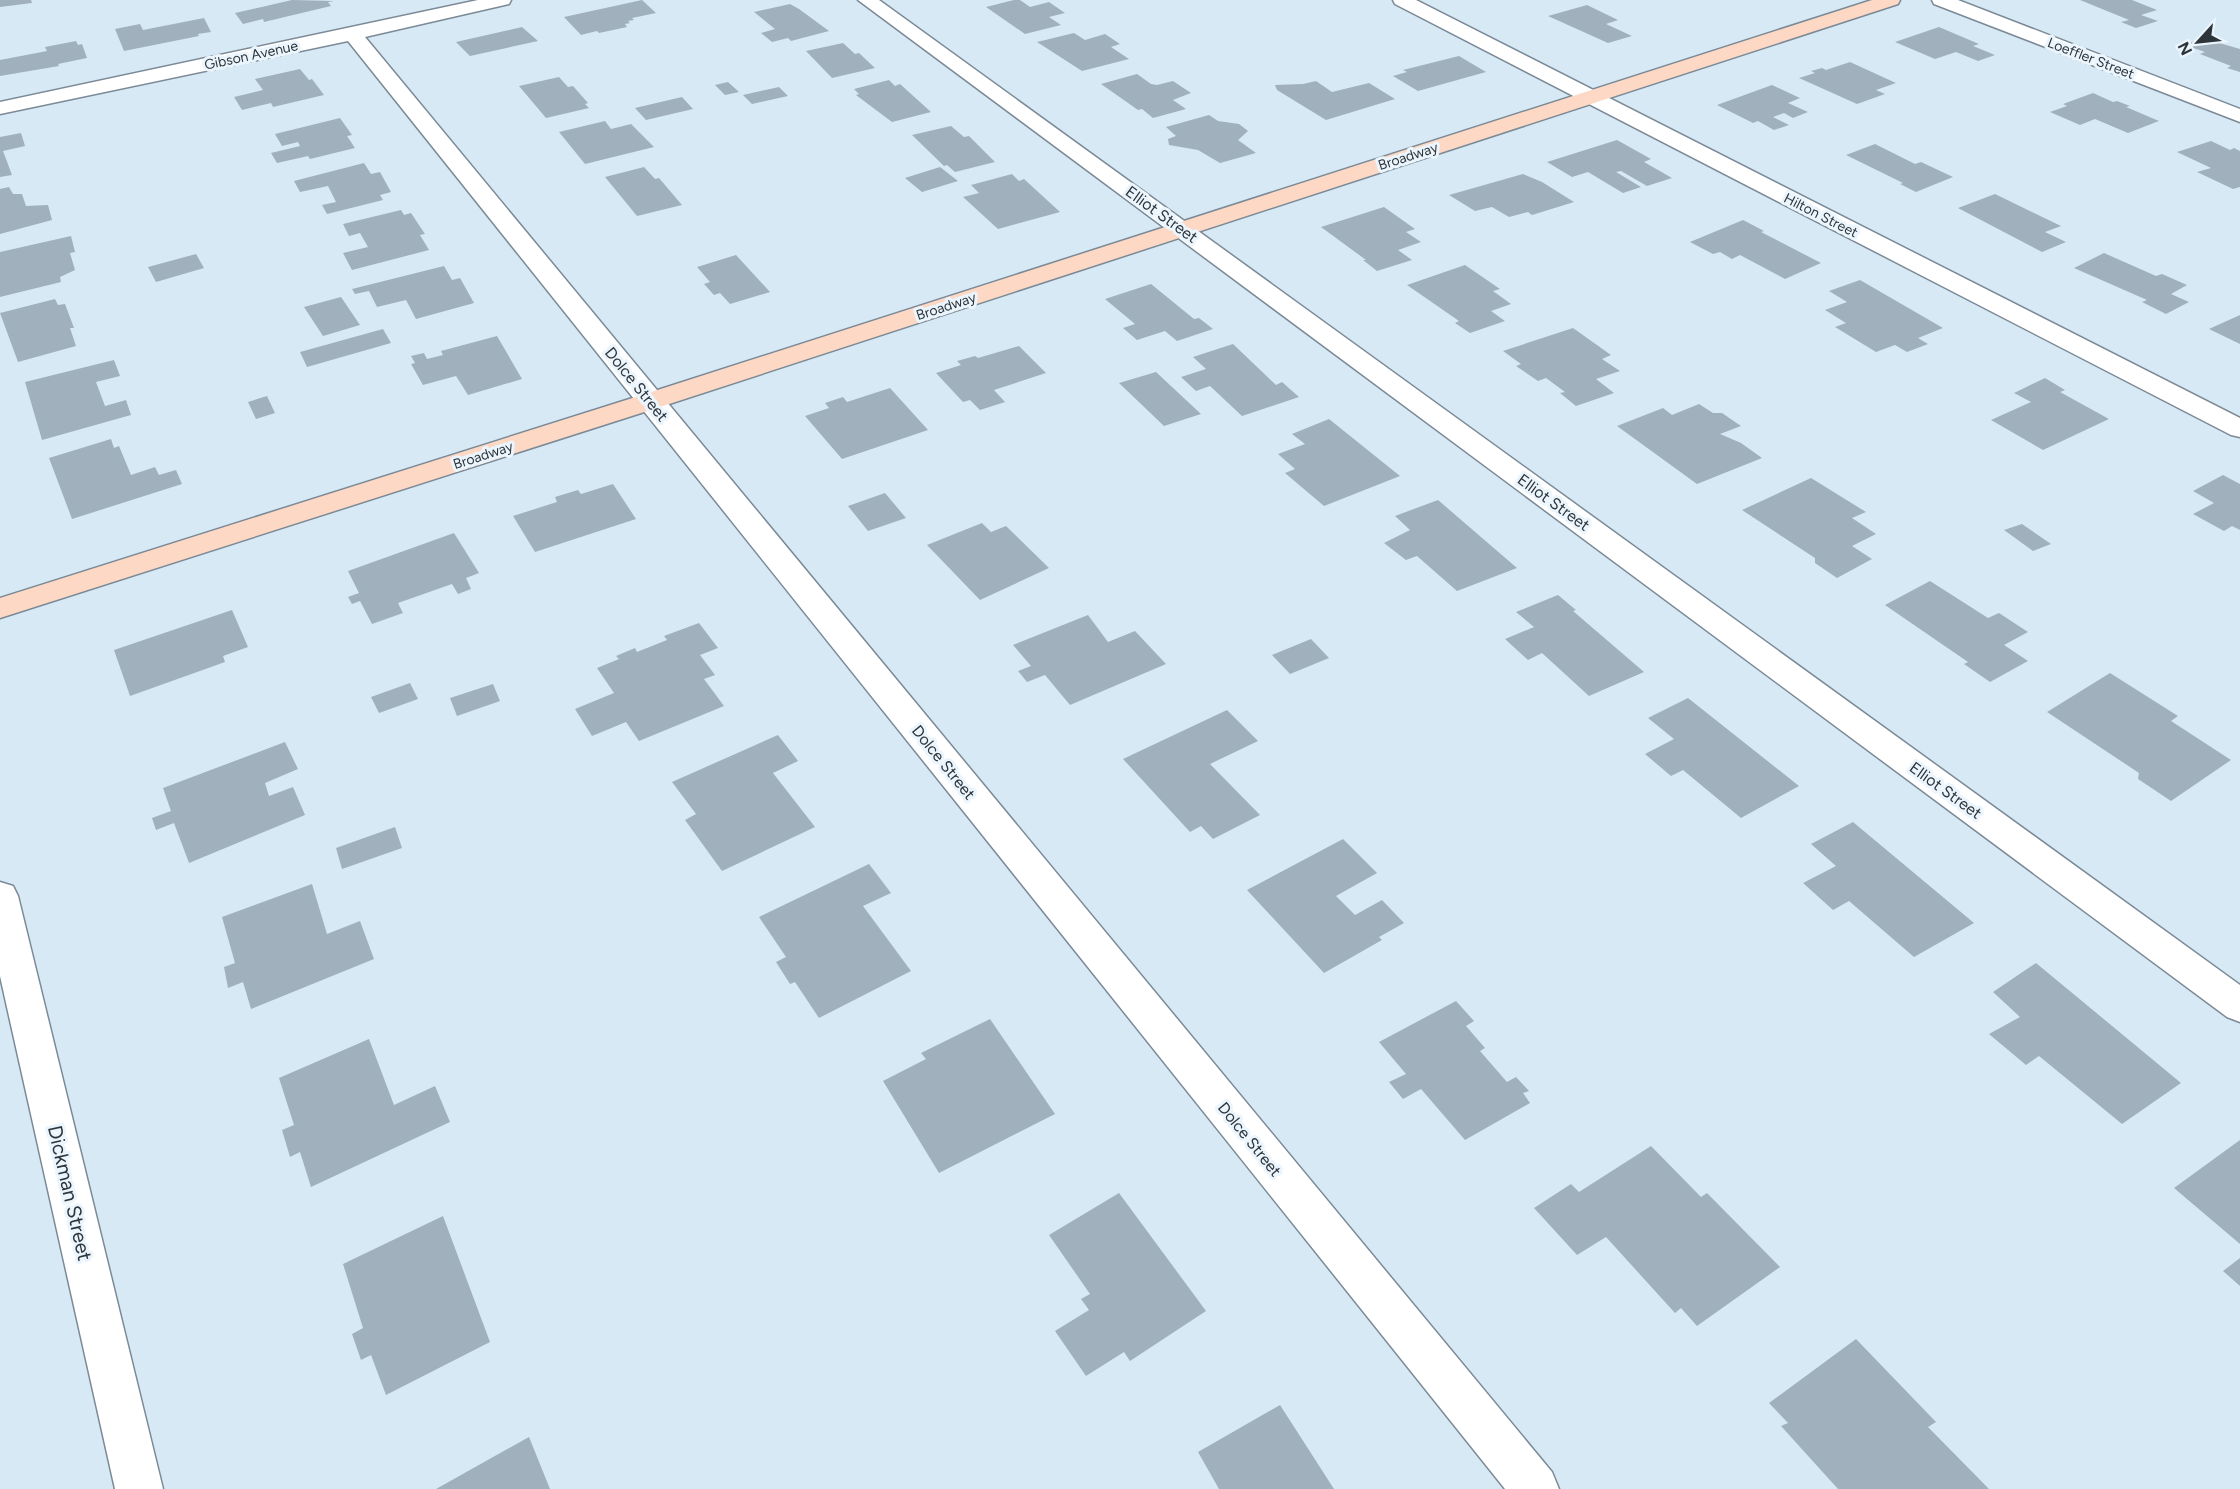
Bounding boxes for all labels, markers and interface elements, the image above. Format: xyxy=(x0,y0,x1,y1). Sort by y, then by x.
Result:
north arrow xyxy=(2168,12,2228,72)
street label: Loeffler Street xyxy=(2045,34,2137,83)
street label: Gibson Avenue xyxy=(203,37,300,74)
text: N xyxy=(2174,39,2196,58)
street label: Broadway xyxy=(1376,139,1441,174)
street label: Elliot Street xyxy=(1122,182,1201,247)
street label: Hilton Street xyxy=(1781,190,1861,241)
street label: Broadway xyxy=(914,289,979,324)
street label: Dolce Street xyxy=(601,343,672,425)
street label: Broadway xyxy=(451,438,516,473)
street label: Elliot Street xyxy=(1514,470,1593,535)
street label: Dolce Street xyxy=(908,721,979,803)
street label: Elliot Street xyxy=(1906,758,1985,823)
street label: Dolce Street xyxy=(1214,1098,1285,1180)
street label: Dickman Street xyxy=(43,1123,97,1263)

